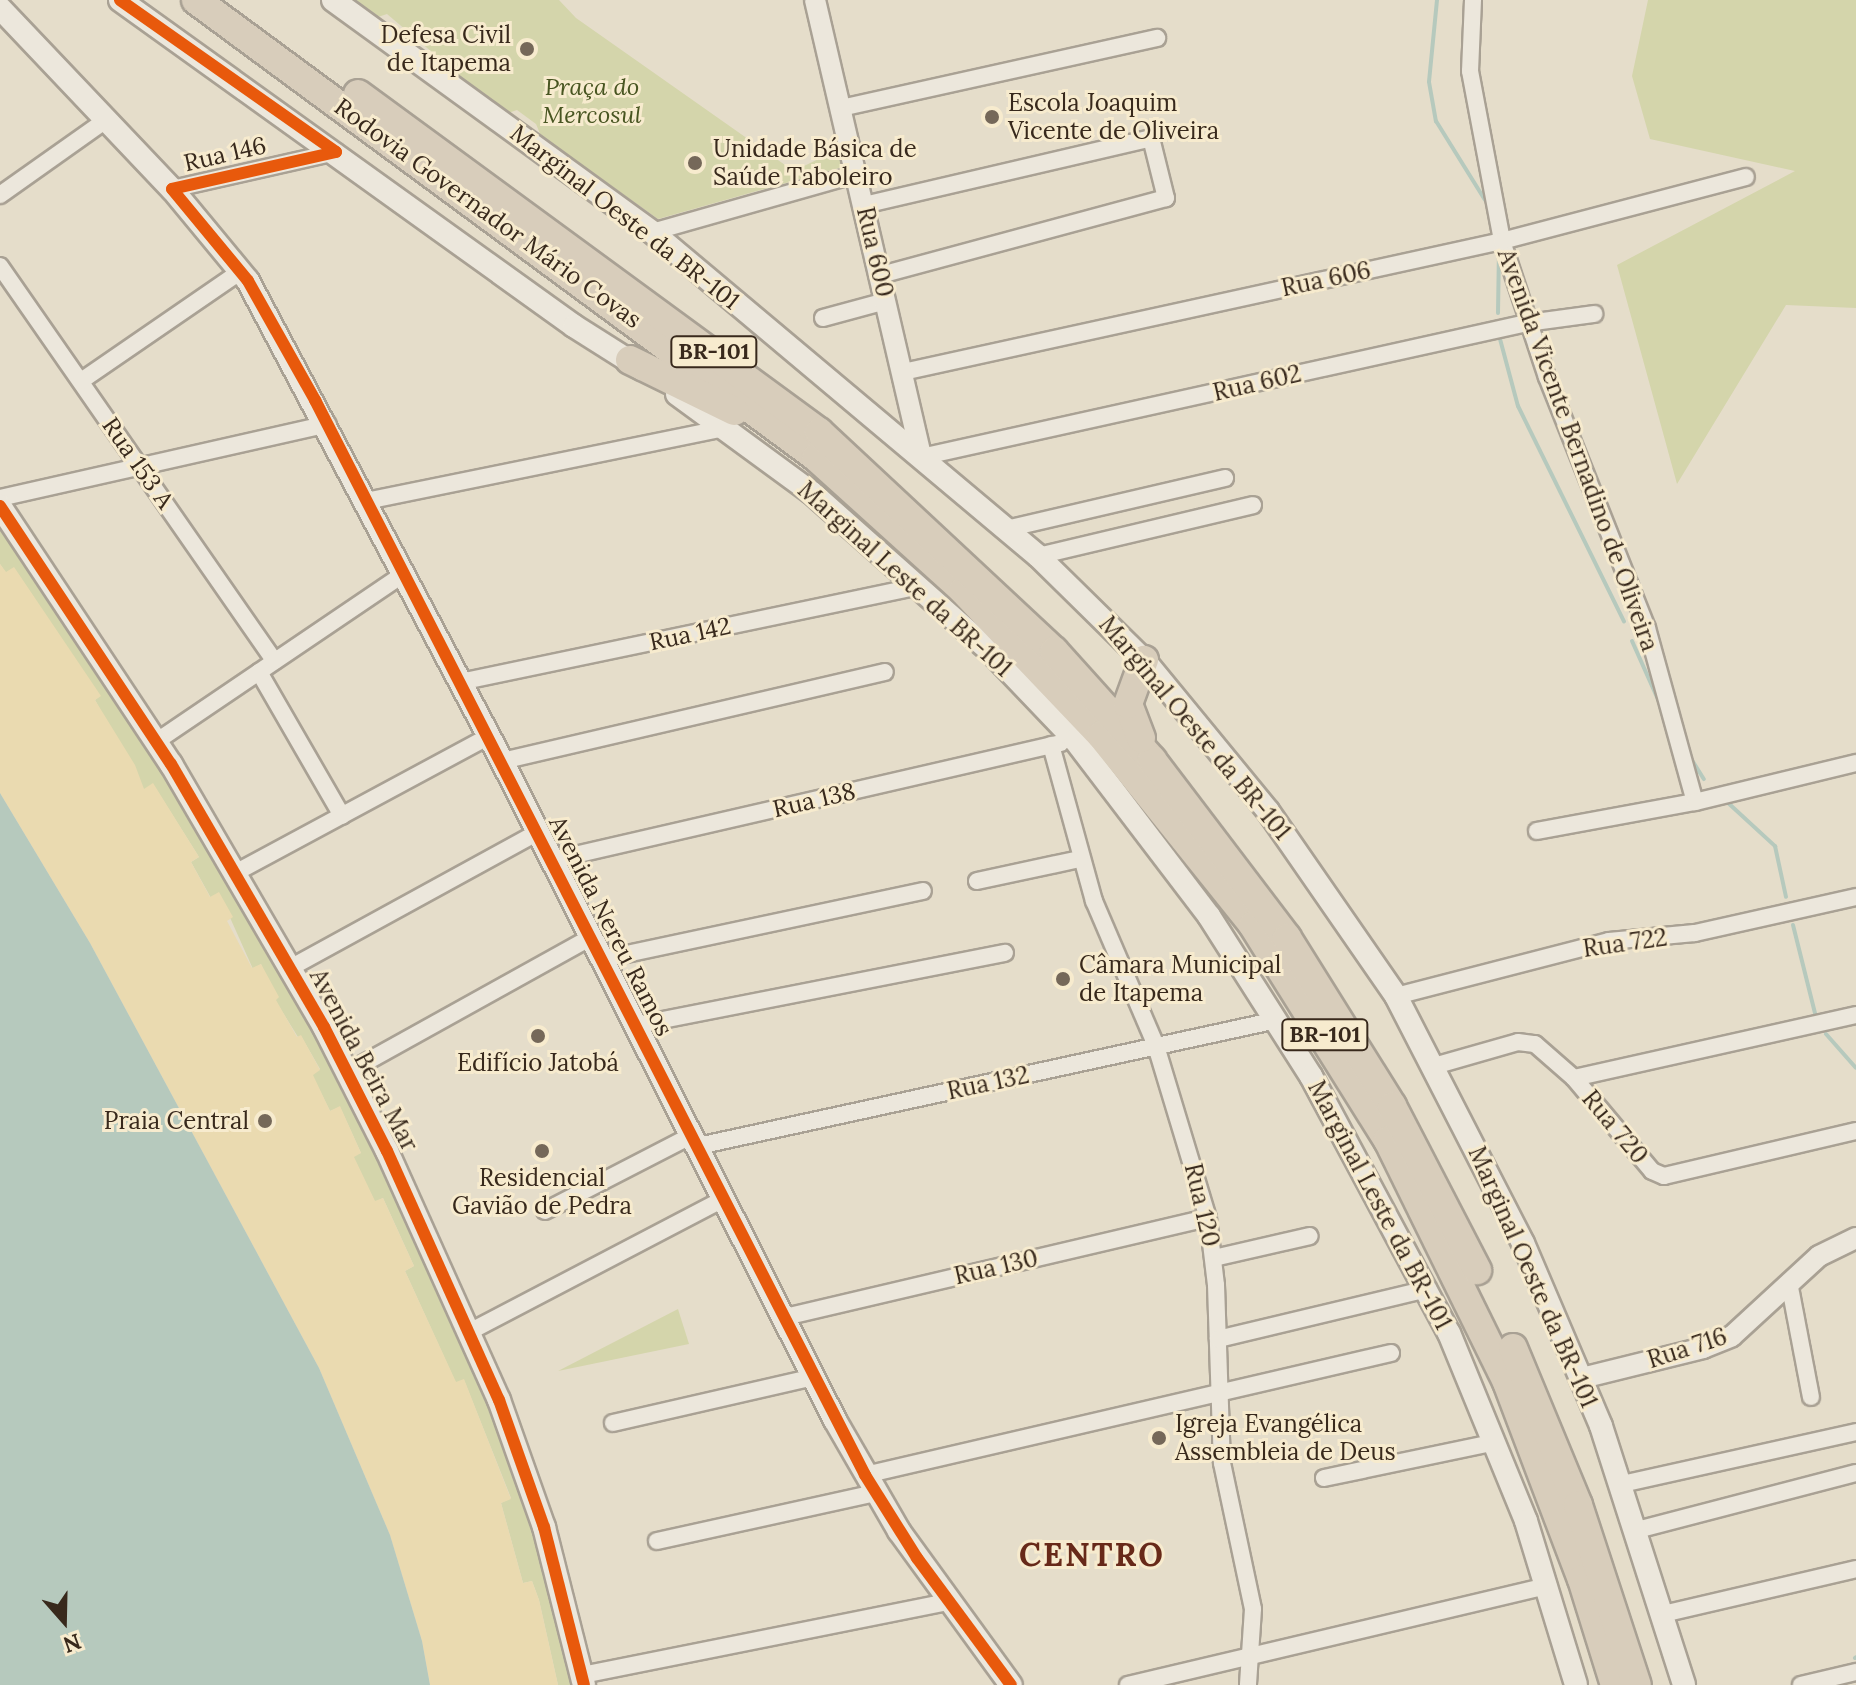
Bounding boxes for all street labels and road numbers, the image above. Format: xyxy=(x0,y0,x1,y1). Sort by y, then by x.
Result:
street label: Rodovia Governador Mário Covas xyxy=(329,92,647,334)
street label: Marginal Oeste da BR-101 xyxy=(505,119,745,315)
street label: Rua 146 xyxy=(181,131,269,177)
street label: Rua 600 xyxy=(851,204,899,300)
street label: Avenida Vicente Bernadino de Oliveira xyxy=(1492,245,1664,655)
street label: Rua 606 xyxy=(1279,255,1373,303)
road number: BR-101 xyxy=(670,334,758,370)
street label: Rua 602 xyxy=(1210,359,1304,407)
street label: Rua 153 A xyxy=(96,412,180,514)
street label: Marginal Leste da BR-101 xyxy=(792,475,1018,683)
street label: Marginal Oeste da BR-101 xyxy=(1093,610,1297,846)
street label: Rua 142 xyxy=(647,611,733,657)
street label: Rua 138 xyxy=(770,777,858,823)
street label: Avenida Nereu Ramos xyxy=(543,811,679,1041)
street label: Rua 722 xyxy=(1581,923,1669,963)
street label: Avenida Beira Mar xyxy=(304,964,424,1156)
road number: BR-101 xyxy=(1281,1017,1369,1053)
street label: Rua 132 xyxy=(944,1060,1032,1106)
street label: Marginal Leste da BR-101 xyxy=(1302,1076,1458,1334)
street label: Rua 720 xyxy=(1576,1084,1654,1170)
street label: Marginal Oeste da BR-101 xyxy=(1462,1142,1604,1412)
street label: Rua 120 xyxy=(1178,1161,1226,1249)
street label: Rua 130 xyxy=(951,1243,1041,1291)
street label: Rua 716 xyxy=(1644,1322,1730,1374)

